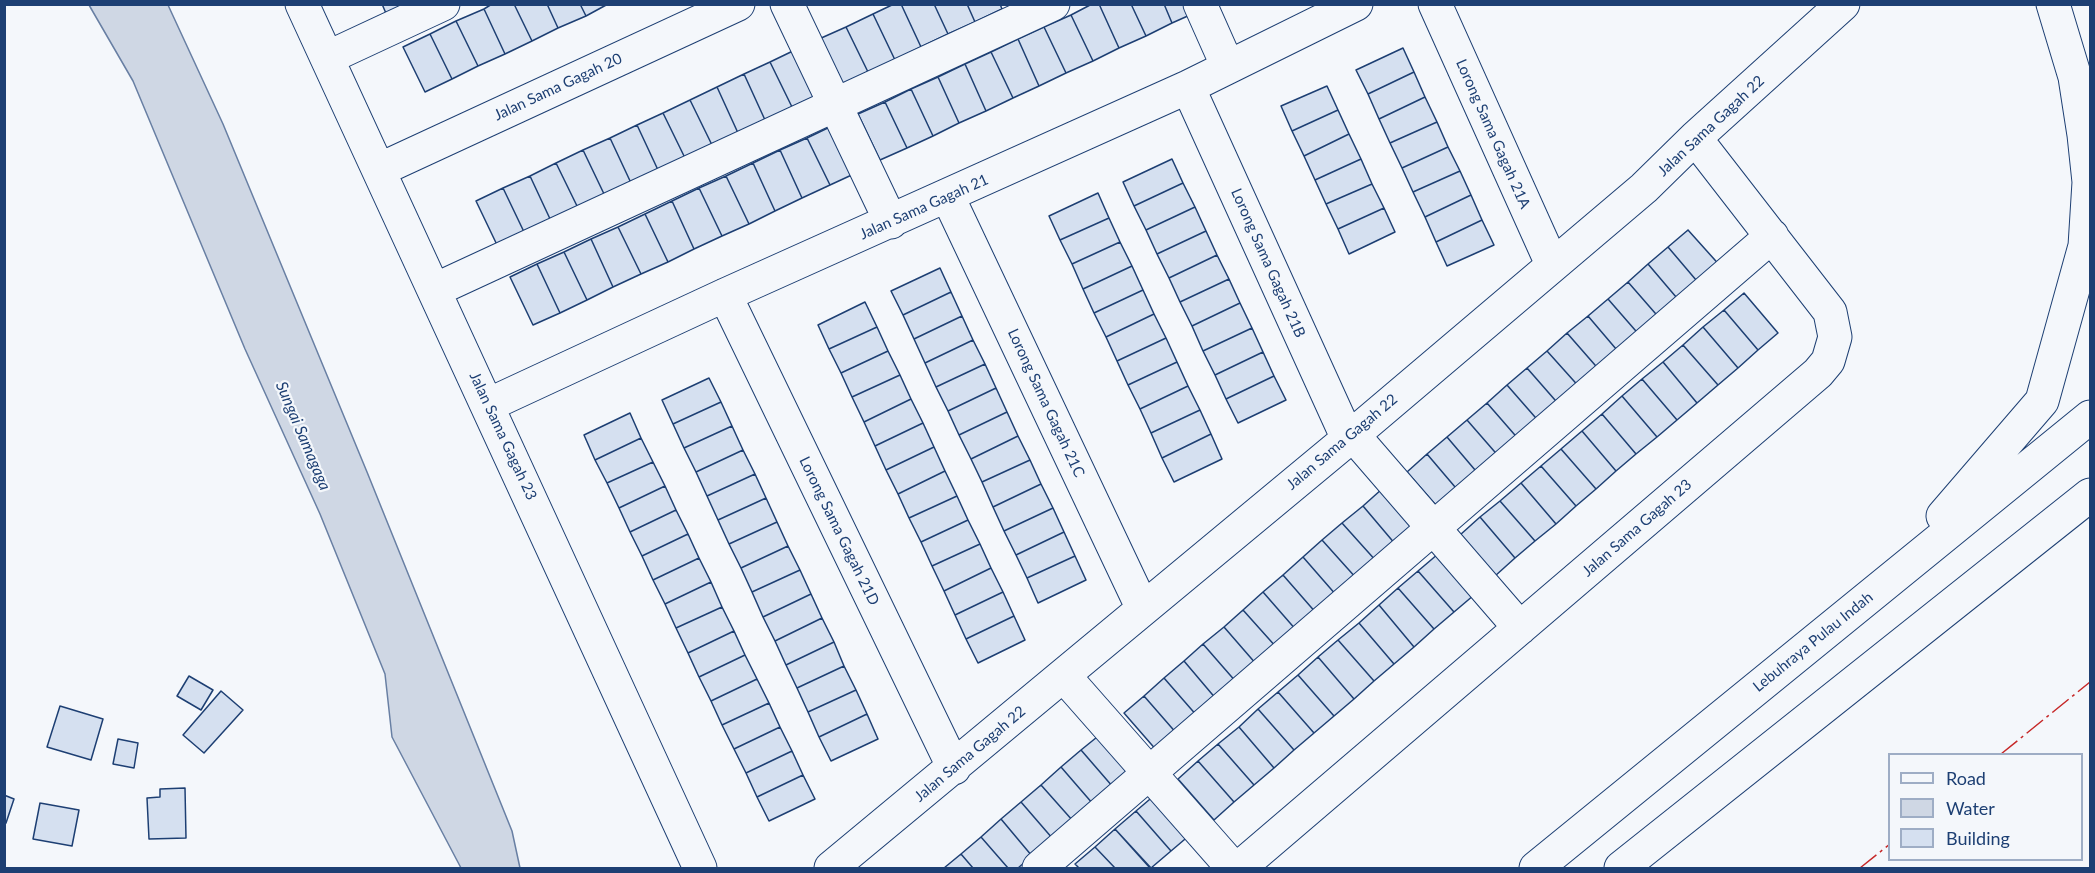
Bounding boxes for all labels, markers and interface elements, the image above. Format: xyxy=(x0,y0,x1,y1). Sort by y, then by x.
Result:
street label: Jalan Sama Gagah 20 xyxy=(491,49,625,125)
street label: Lorong Sama Gagah 21A xyxy=(1452,56,1534,212)
street label: Jalan Sama Gagah 22 xyxy=(1654,72,1768,180)
street label: Jalan Sama Gagah 21 xyxy=(857,170,991,244)
street label: Lorong Sama Gagah 21B xyxy=(1227,186,1309,340)
street label: Lorong Sama Gagah 21C xyxy=(1004,326,1088,480)
street label: Jalan Sama Gagah 23 xyxy=(465,369,541,503)
water label: Sungai Samagaga xyxy=(271,379,335,493)
street label: Jalan Sama Gagah 22 xyxy=(1283,390,1401,494)
street label: Lorong Sama Gagah 21D xyxy=(795,454,883,608)
street label: Jalan Sama Gagah 23 xyxy=(1579,476,1695,580)
street label: Lebuhraya Pulau Indah xyxy=(1749,588,1877,696)
street label: Jalan Sama Gagah 22 xyxy=(911,702,1029,806)
legend xyxy=(1888,753,2083,861)
text: Road xyxy=(1946,767,1986,789)
text: Water xyxy=(1946,797,1995,819)
text: Building xyxy=(1946,827,2010,849)

